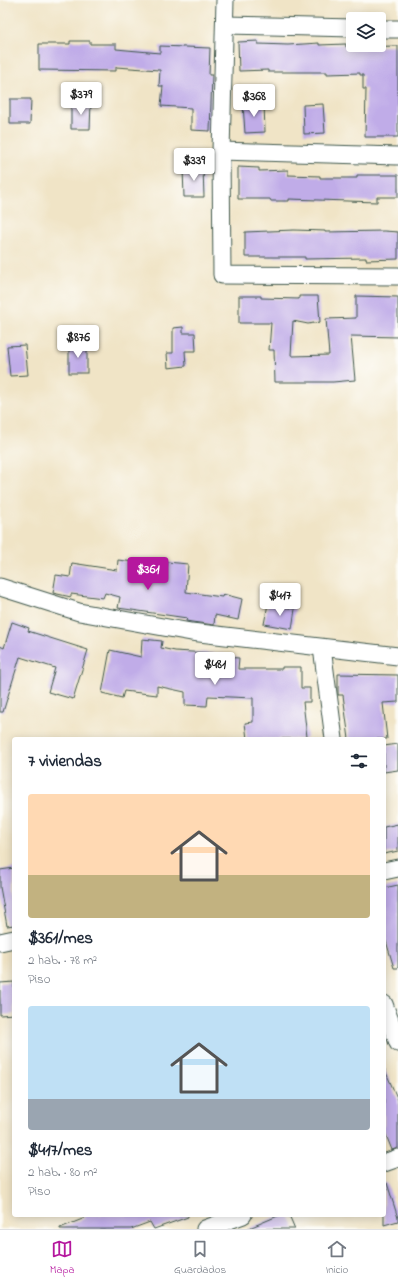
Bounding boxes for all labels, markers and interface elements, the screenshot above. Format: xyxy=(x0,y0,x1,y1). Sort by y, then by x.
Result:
map controls xyxy=(346,12,386,52)
button: layers xyxy=(346,12,386,52)
pin: $379 xyxy=(57,82,105,116)
pin: $368 xyxy=(230,84,278,118)
text: $379 xyxy=(70,85,92,104)
text: $368 xyxy=(242,87,266,106)
pin: $339 xyxy=(170,148,218,182)
text: $339 xyxy=(183,151,205,170)
pin: $876 xyxy=(54,325,102,359)
text: $876 xyxy=(66,328,90,347)
pin: $361 xyxy=(124,557,172,591)
text: $361 xyxy=(136,560,160,579)
pin: $417 xyxy=(256,583,304,617)
text: $417 xyxy=(269,586,291,605)
pin: $481 xyxy=(191,652,239,686)
text: $481 xyxy=(204,655,226,674)
text: 7 viviendas xyxy=(28,749,102,774)
icon: filters xyxy=(348,750,370,772)
icon: home xyxy=(163,820,235,892)
text: $361/mes xyxy=(28,926,93,951)
text: 2 hab. · 78 m² xyxy=(28,951,97,970)
text: Piso xyxy=(28,970,50,989)
icon: home xyxy=(163,1032,235,1104)
text: $417/mes xyxy=(28,1138,92,1163)
text: 2 hab. · 80 m² xyxy=(28,1163,97,1182)
text: Piso xyxy=(28,1182,50,1201)
tab: Mapa xyxy=(50,1238,74,1278)
tab: Guardados xyxy=(174,1238,226,1278)
tab: Inicio xyxy=(326,1238,348,1278)

